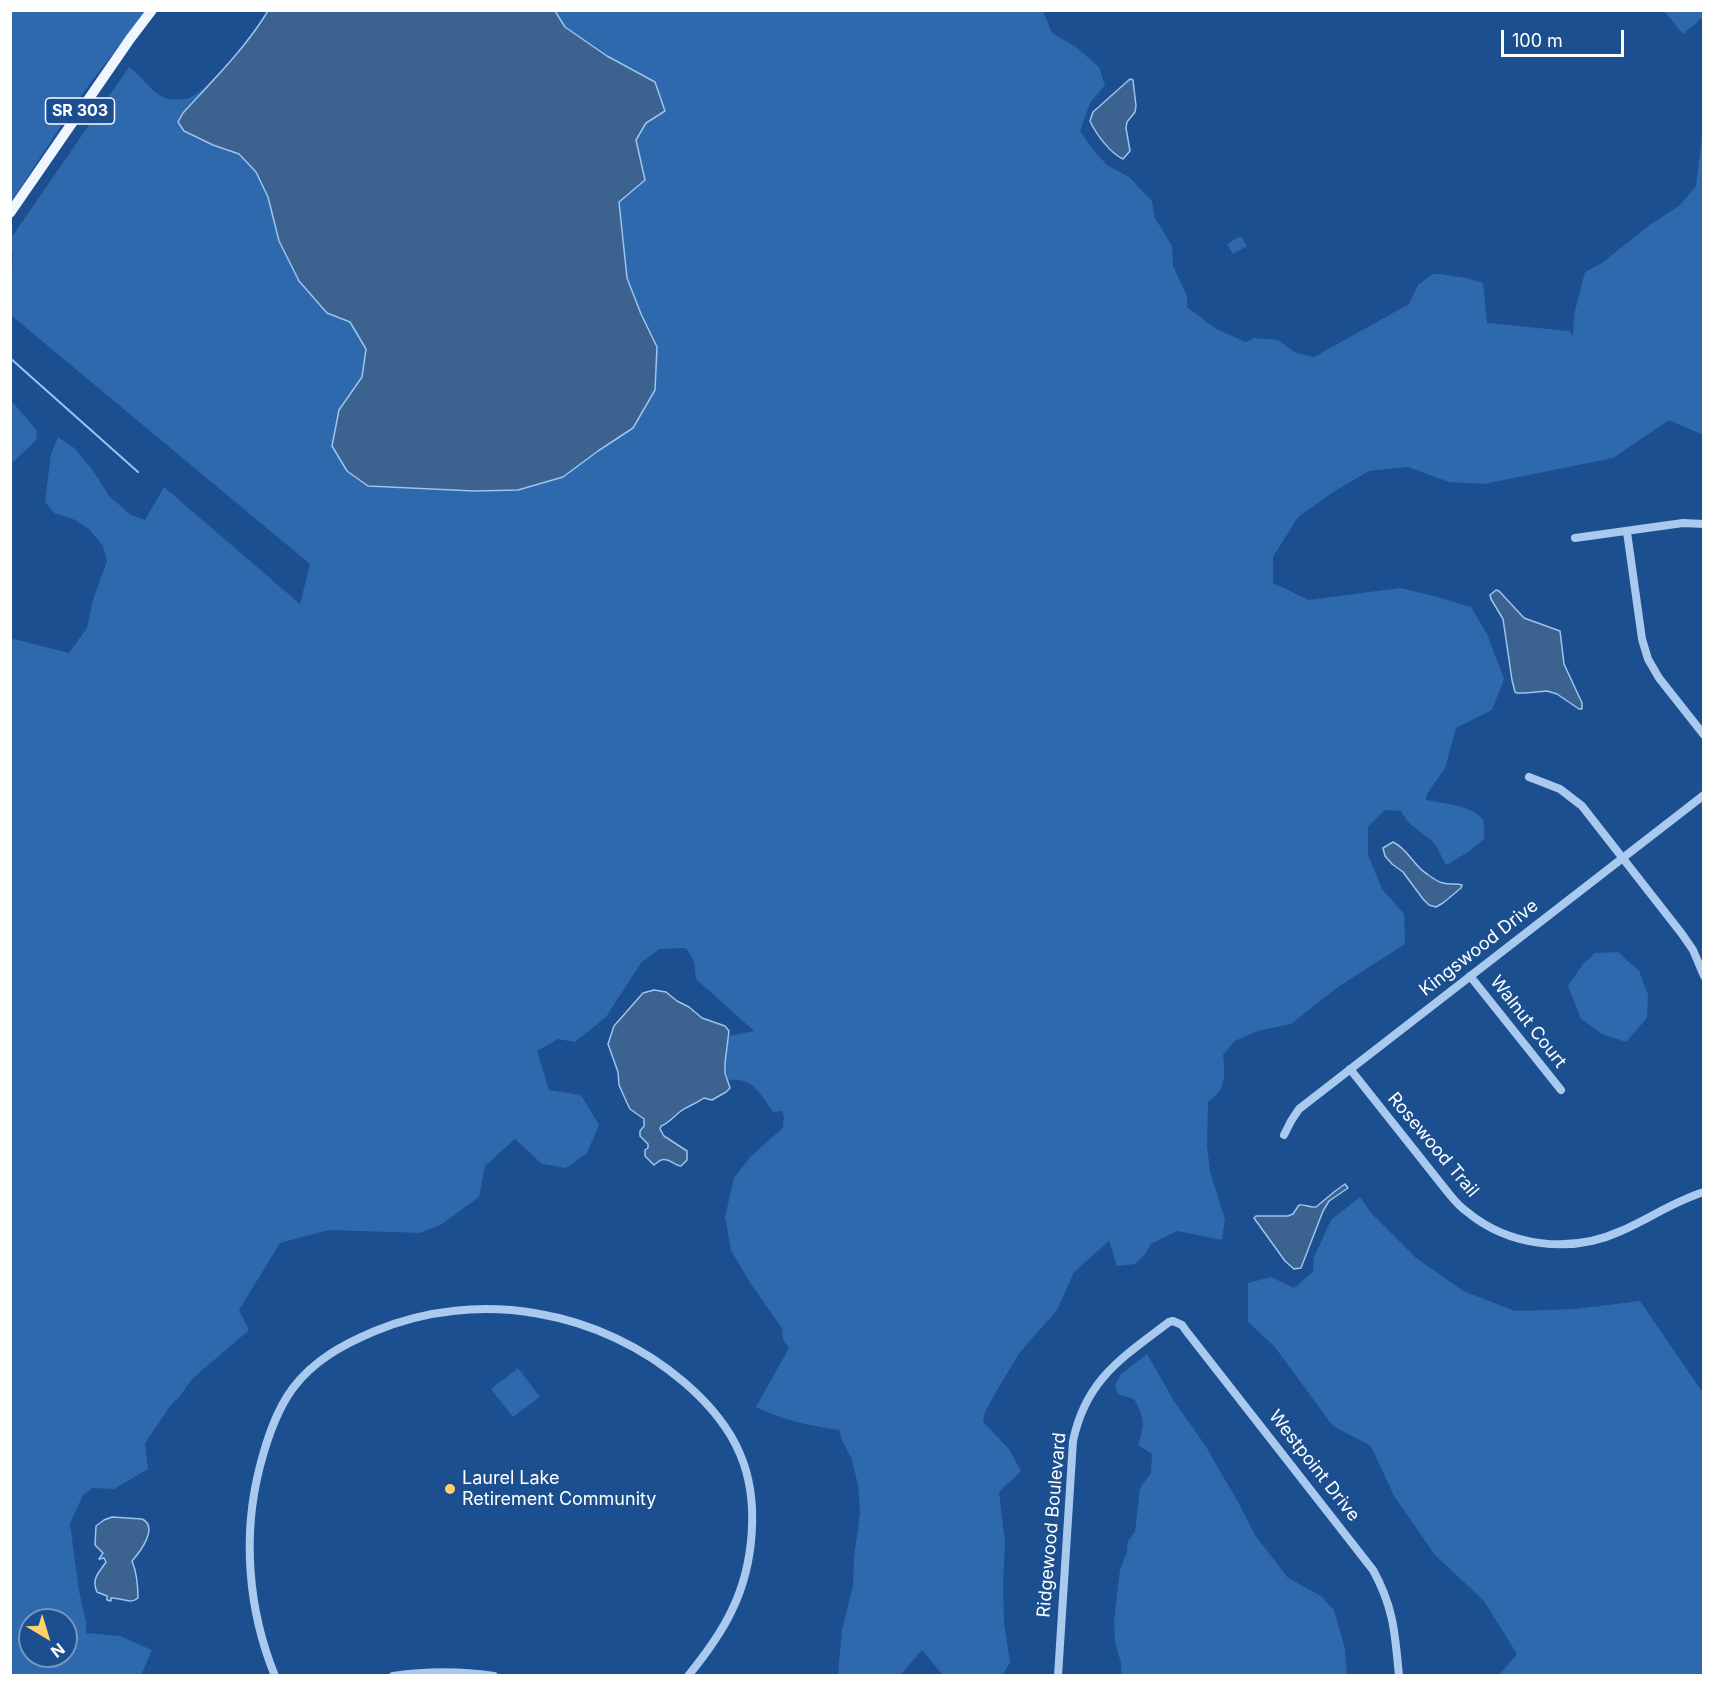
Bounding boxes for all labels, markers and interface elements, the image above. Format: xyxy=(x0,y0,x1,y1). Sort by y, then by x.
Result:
scale bar xyxy=(1504,18,1627,56)
text: 100 m xyxy=(1512,30,1563,51)
road number: SR 303 xyxy=(46,98,115,124)
street label: Kingswood Drive xyxy=(1415,895,1543,1001)
street label: Walnut Court xyxy=(1485,972,1571,1072)
street label: Rosewood Trail xyxy=(1383,1088,1483,1202)
street label: Westpoint Drive xyxy=(1264,1406,1364,1526)
street label: Ridgewood Boulevard xyxy=(1033,1432,1071,1618)
place label: Laurel Lake Retirement Community xyxy=(462,1468,656,1510)
marker: Laurel Lake Retirement Community xyxy=(443,1482,457,1496)
north arrow xyxy=(18,1608,78,1668)
text: N xyxy=(47,1639,69,1662)

